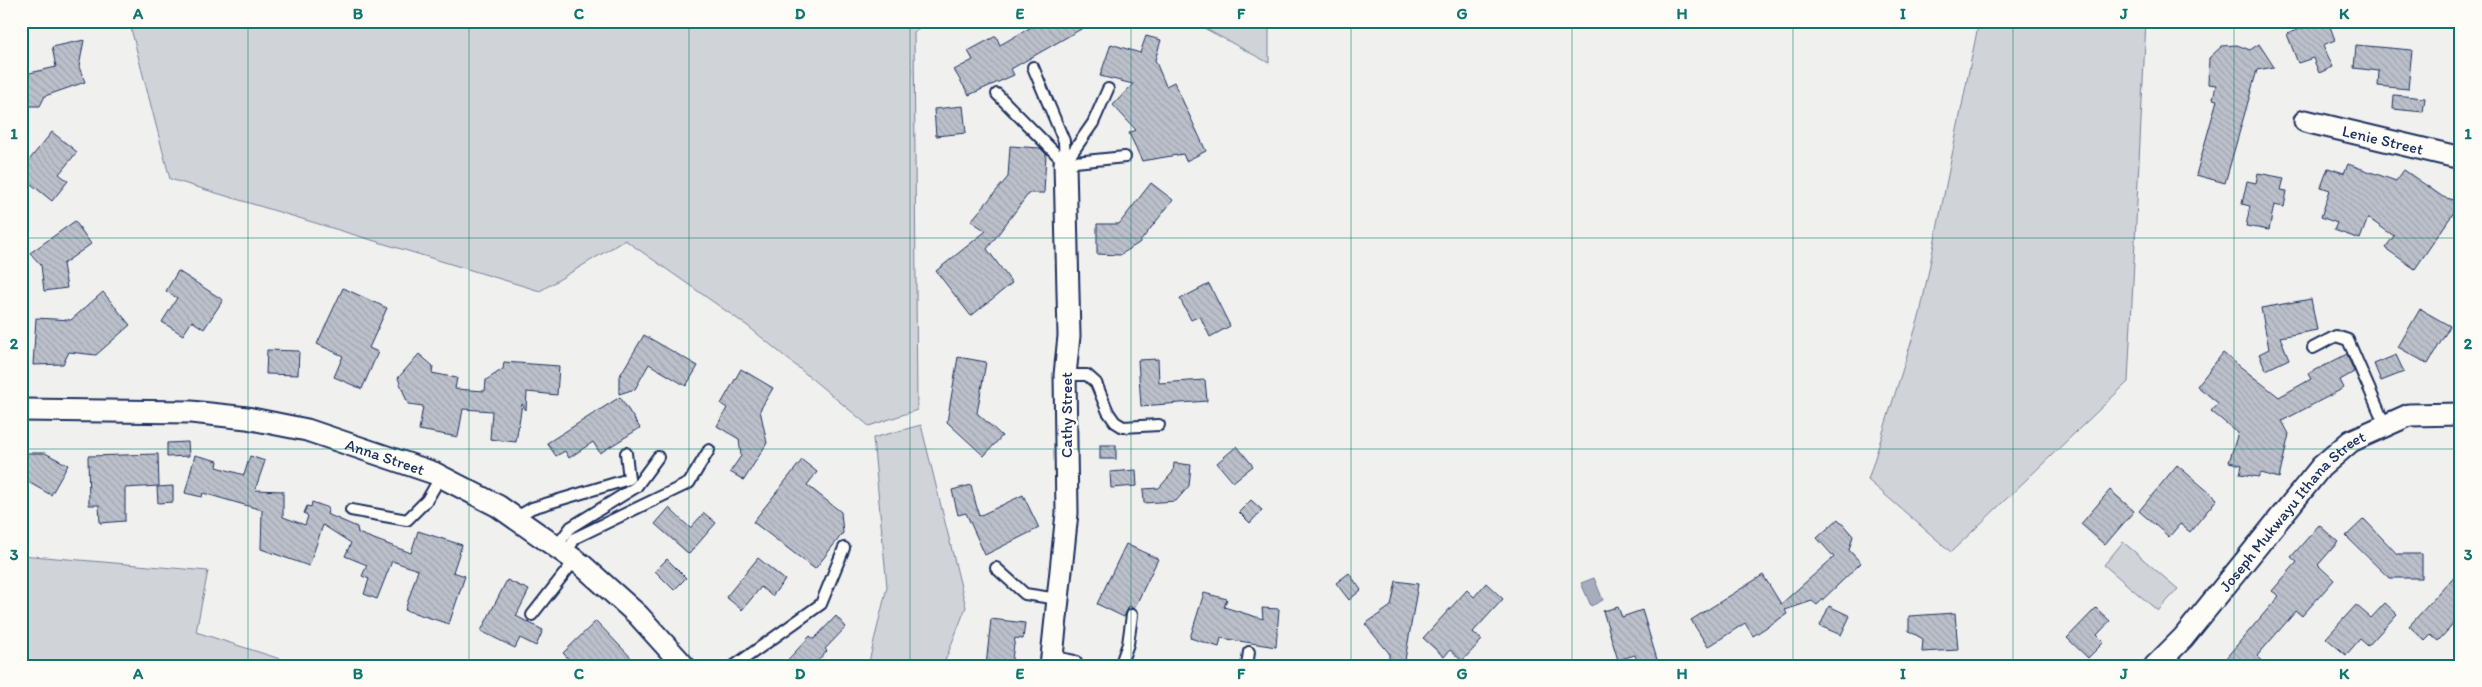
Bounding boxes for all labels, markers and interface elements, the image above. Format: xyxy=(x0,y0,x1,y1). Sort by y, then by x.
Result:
text: A xyxy=(132,4,144,23)
text: B xyxy=(353,4,364,23)
text: C xyxy=(574,4,585,23)
text: D xyxy=(795,4,806,23)
text: E xyxy=(1016,4,1025,23)
text: F xyxy=(1237,4,1246,23)
text: G xyxy=(1456,4,1468,23)
text: H xyxy=(1676,4,1688,23)
text: I xyxy=(1900,4,1906,23)
text: J xyxy=(2119,4,2128,23)
text: K xyxy=(2339,4,2350,23)
street label: Lenie Street xyxy=(2340,121,2425,159)
text: 1 xyxy=(10,124,18,143)
text: 1 xyxy=(2464,124,2472,143)
text: 2 xyxy=(10,334,19,353)
text: 2 xyxy=(2464,334,2473,353)
street label: Cathy Street xyxy=(1057,372,1076,458)
street label: Joseph Mukwayu Ithana Street xyxy=(2215,427,2368,595)
street label: Anna Street xyxy=(343,435,427,479)
text: 3 xyxy=(10,545,19,564)
text: 3 xyxy=(2464,545,2473,564)
text: A xyxy=(132,664,144,683)
text: B xyxy=(353,664,364,683)
text: C xyxy=(574,664,585,683)
text: D xyxy=(795,664,806,683)
text: E xyxy=(1016,664,1025,683)
text: F xyxy=(1237,664,1246,683)
text: G xyxy=(1456,664,1468,683)
text: H xyxy=(1676,664,1688,683)
text: I xyxy=(1900,664,1906,683)
text: J xyxy=(2119,664,2128,683)
text: K xyxy=(2339,664,2350,683)

